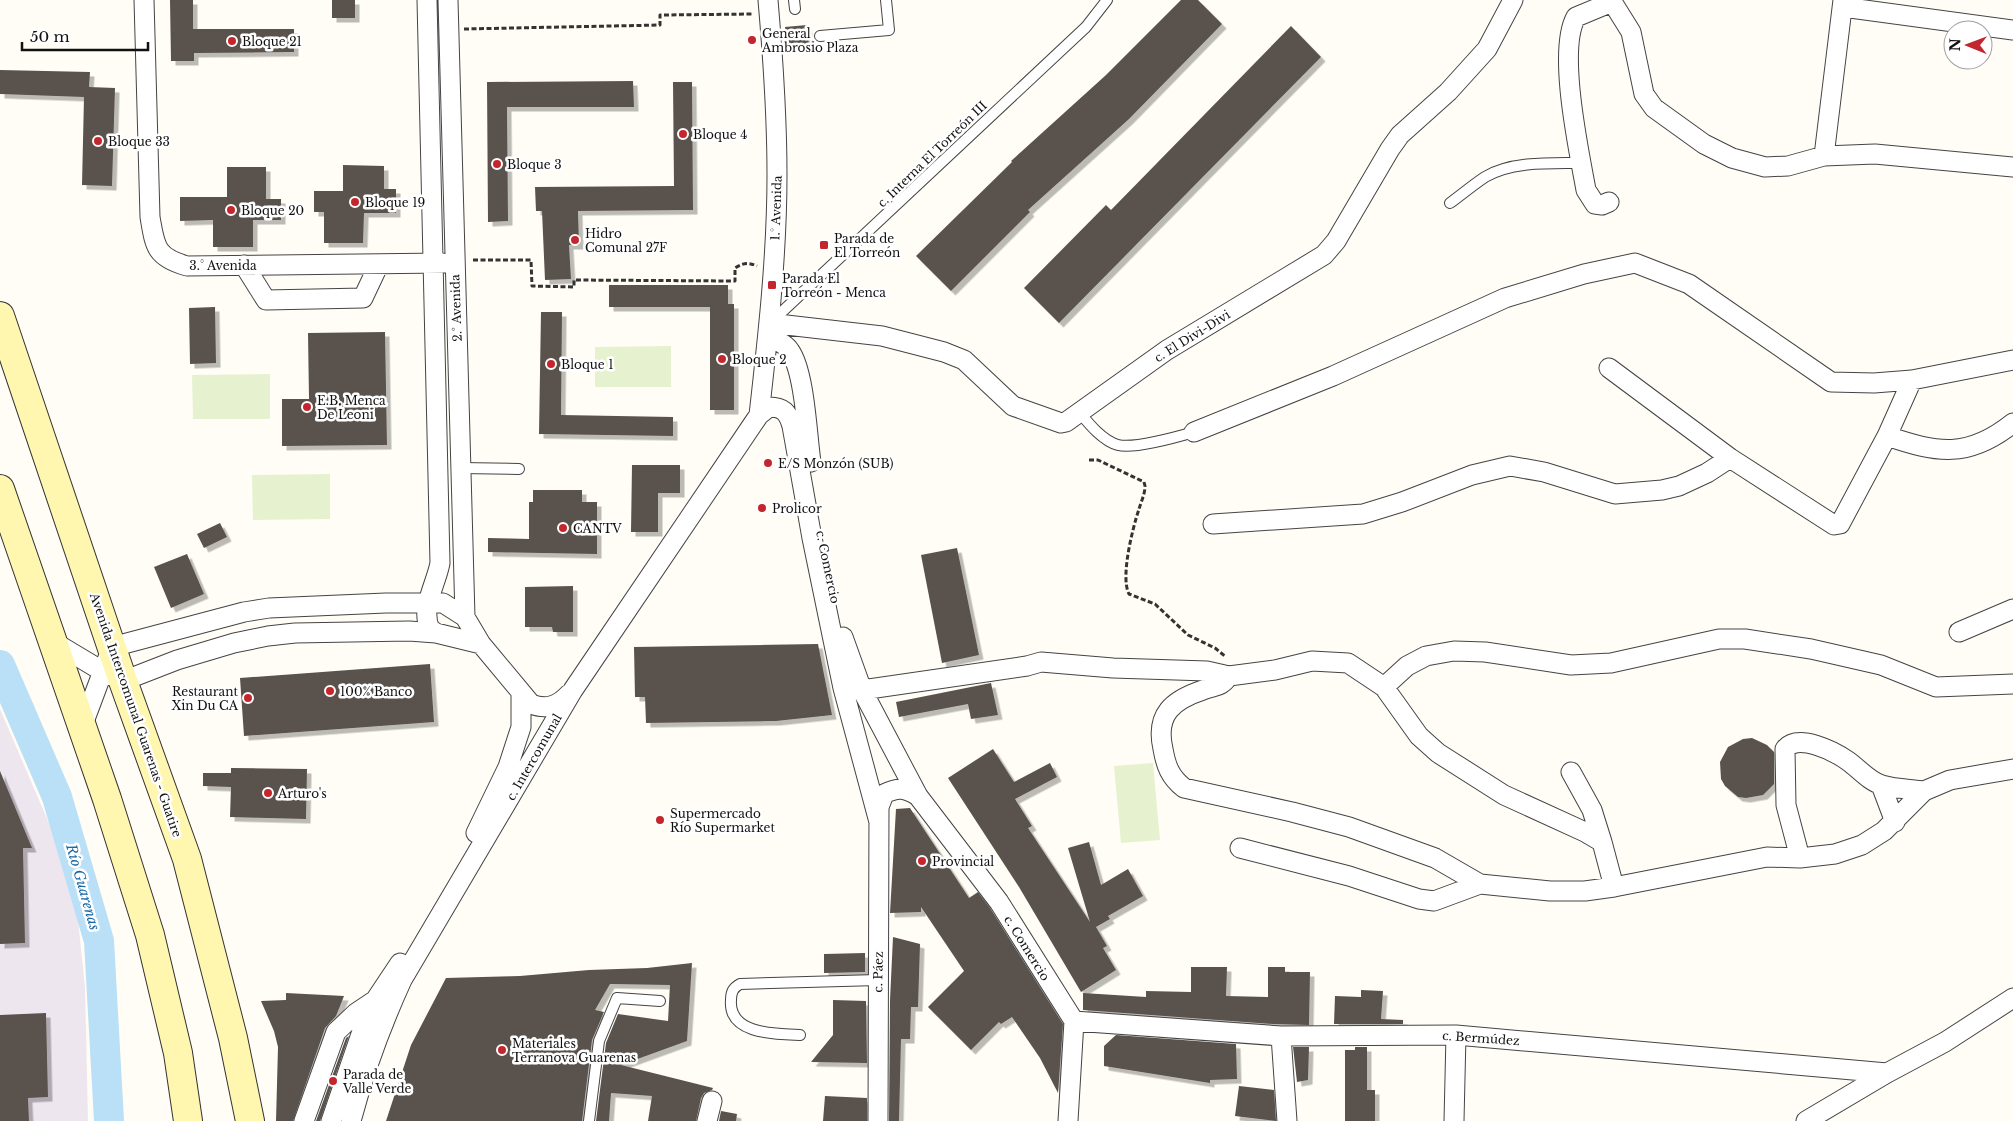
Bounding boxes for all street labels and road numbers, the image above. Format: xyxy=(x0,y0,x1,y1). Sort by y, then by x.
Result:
street label: c. Interna El Torreón III xyxy=(874,98,990,210)
street label: 1.° Avenida xyxy=(767,175,785,241)
street label: 3.° Avenida xyxy=(189,258,257,273)
street label: 2.° Avenida xyxy=(447,274,465,342)
street label: c. El Divi-Divi xyxy=(1151,307,1233,365)
street label: c. Comercio xyxy=(813,529,843,605)
street label: Avenida Intercomunal Guarenas - Guatire xyxy=(87,590,185,839)
street label: c. Intercomunal xyxy=(503,711,565,803)
street label: c. Comercio xyxy=(1001,913,1053,984)
street label: c. Páez xyxy=(870,951,886,993)
street label: c. Bermúdez xyxy=(1442,1028,1520,1048)

